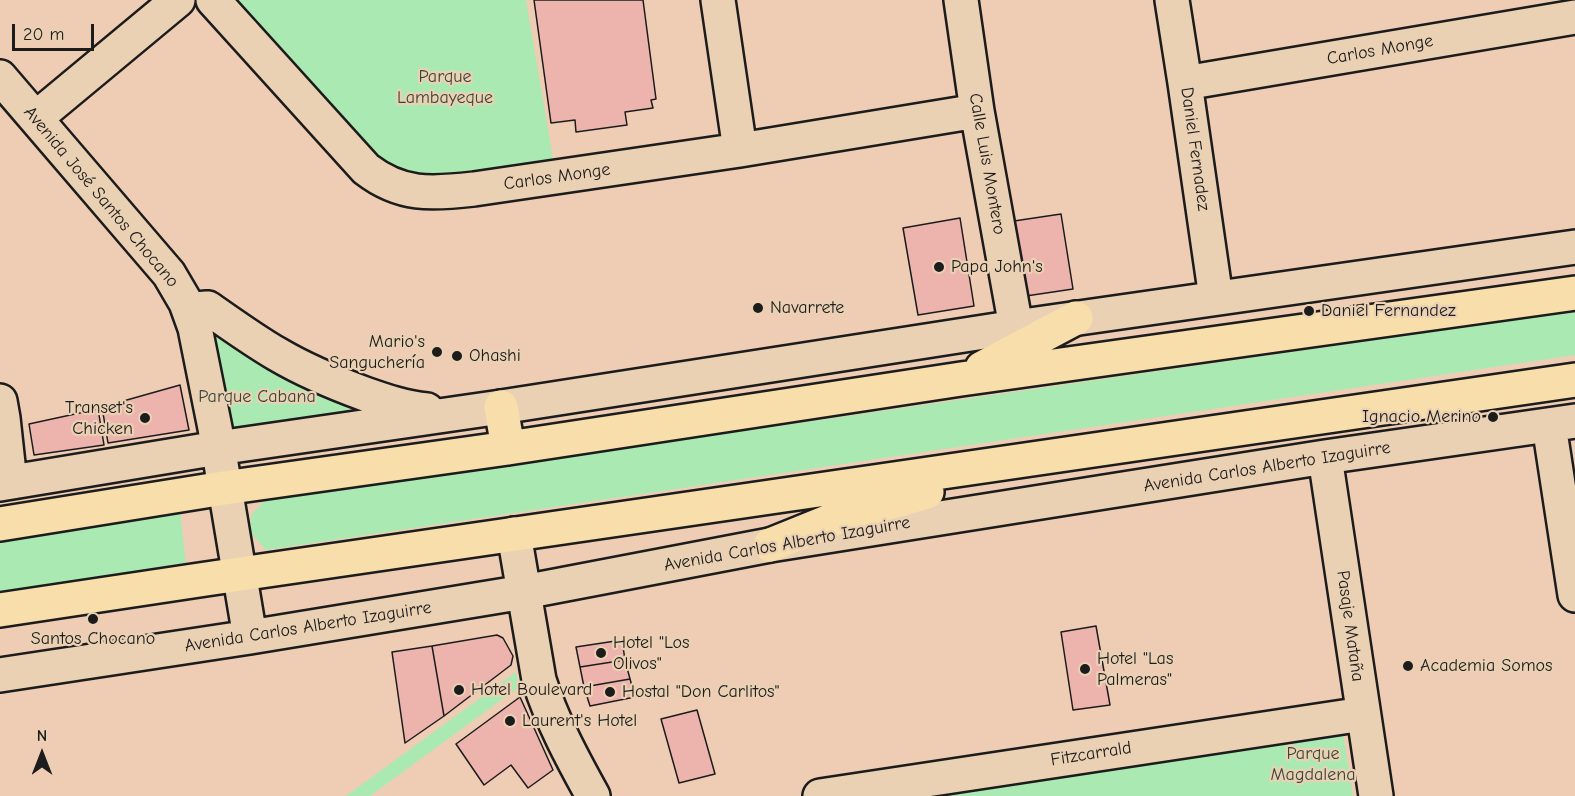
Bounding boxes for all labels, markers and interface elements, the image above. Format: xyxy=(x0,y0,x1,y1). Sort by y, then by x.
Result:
scale bar xyxy=(15,12,98,50)
text: 20 m xyxy=(23,24,64,45)
street label: Carlos Monge xyxy=(1325,30,1435,70)
park label: Parque Lambayeque xyxy=(397,66,493,109)
street label: Daniel Fernadez xyxy=(1176,86,1214,212)
street label: Calle Luis Montero xyxy=(964,92,1010,236)
street label: Avenida José Santos Chocano xyxy=(19,102,183,292)
street label: Carlos Monge xyxy=(502,159,612,195)
place label: Papa John's xyxy=(951,256,1043,278)
marker: Papa John's xyxy=(932,260,946,274)
place label: Navarrete xyxy=(770,297,844,319)
place label: Daniel Fernandez xyxy=(1321,300,1456,322)
marker: Navarrete xyxy=(751,301,765,315)
marker: Daniel Fernandez xyxy=(1302,304,1316,318)
place label: Mario's Sanguchería xyxy=(329,331,425,374)
marker: Mario's Sanguchería xyxy=(430,345,444,359)
place label: Ohashi xyxy=(469,345,521,367)
marker: Ohashi xyxy=(450,349,464,363)
park label: Parque Cabana xyxy=(198,386,316,408)
place label: Transet's Chicken xyxy=(65,397,133,440)
place label: Ignacio Merino xyxy=(1362,406,1481,428)
marker: Ignacio Merino xyxy=(1486,410,1500,424)
marker: Transet's Chicken xyxy=(138,411,152,425)
street label: Avenida Carlos Alberto Izaguirre xyxy=(1142,437,1392,497)
street label: Avenida Carlos Alberto Izaguirre xyxy=(662,512,912,576)
street label: Pasaje Mataña xyxy=(1332,569,1368,683)
street label: Avenida Carlos Alberto Izaguirre xyxy=(183,597,433,657)
marker: Santos Chocano xyxy=(86,612,100,626)
place label: Santos Chocano xyxy=(31,628,155,650)
place label: Hotel "Los Olivos" xyxy=(613,632,689,674)
marker: Hotel "Los Olivos" xyxy=(594,646,608,660)
place label: Hotel "Las Palmeras" xyxy=(1097,648,1173,690)
place label: Academia Somos xyxy=(1420,655,1552,677)
marker: Academia Somos xyxy=(1401,659,1415,673)
marker: Hotel "Las Palmeras" xyxy=(1078,662,1092,676)
place label: Hotel Boulevard xyxy=(471,679,592,701)
place label: Hostal "Don Carlitos" xyxy=(622,681,779,703)
marker: Hotel Boulevard xyxy=(452,683,466,697)
marker: Hostal "Don Carlitos" xyxy=(603,685,617,699)
place label: Laurent's Hotel xyxy=(522,710,637,732)
marker: Laurent's Hotel xyxy=(503,714,517,728)
north arrow xyxy=(12,724,72,784)
text: N xyxy=(37,727,47,745)
street label: Fitzcarrald xyxy=(1049,737,1133,771)
park label: Parque Magdalena xyxy=(1271,743,1355,786)

